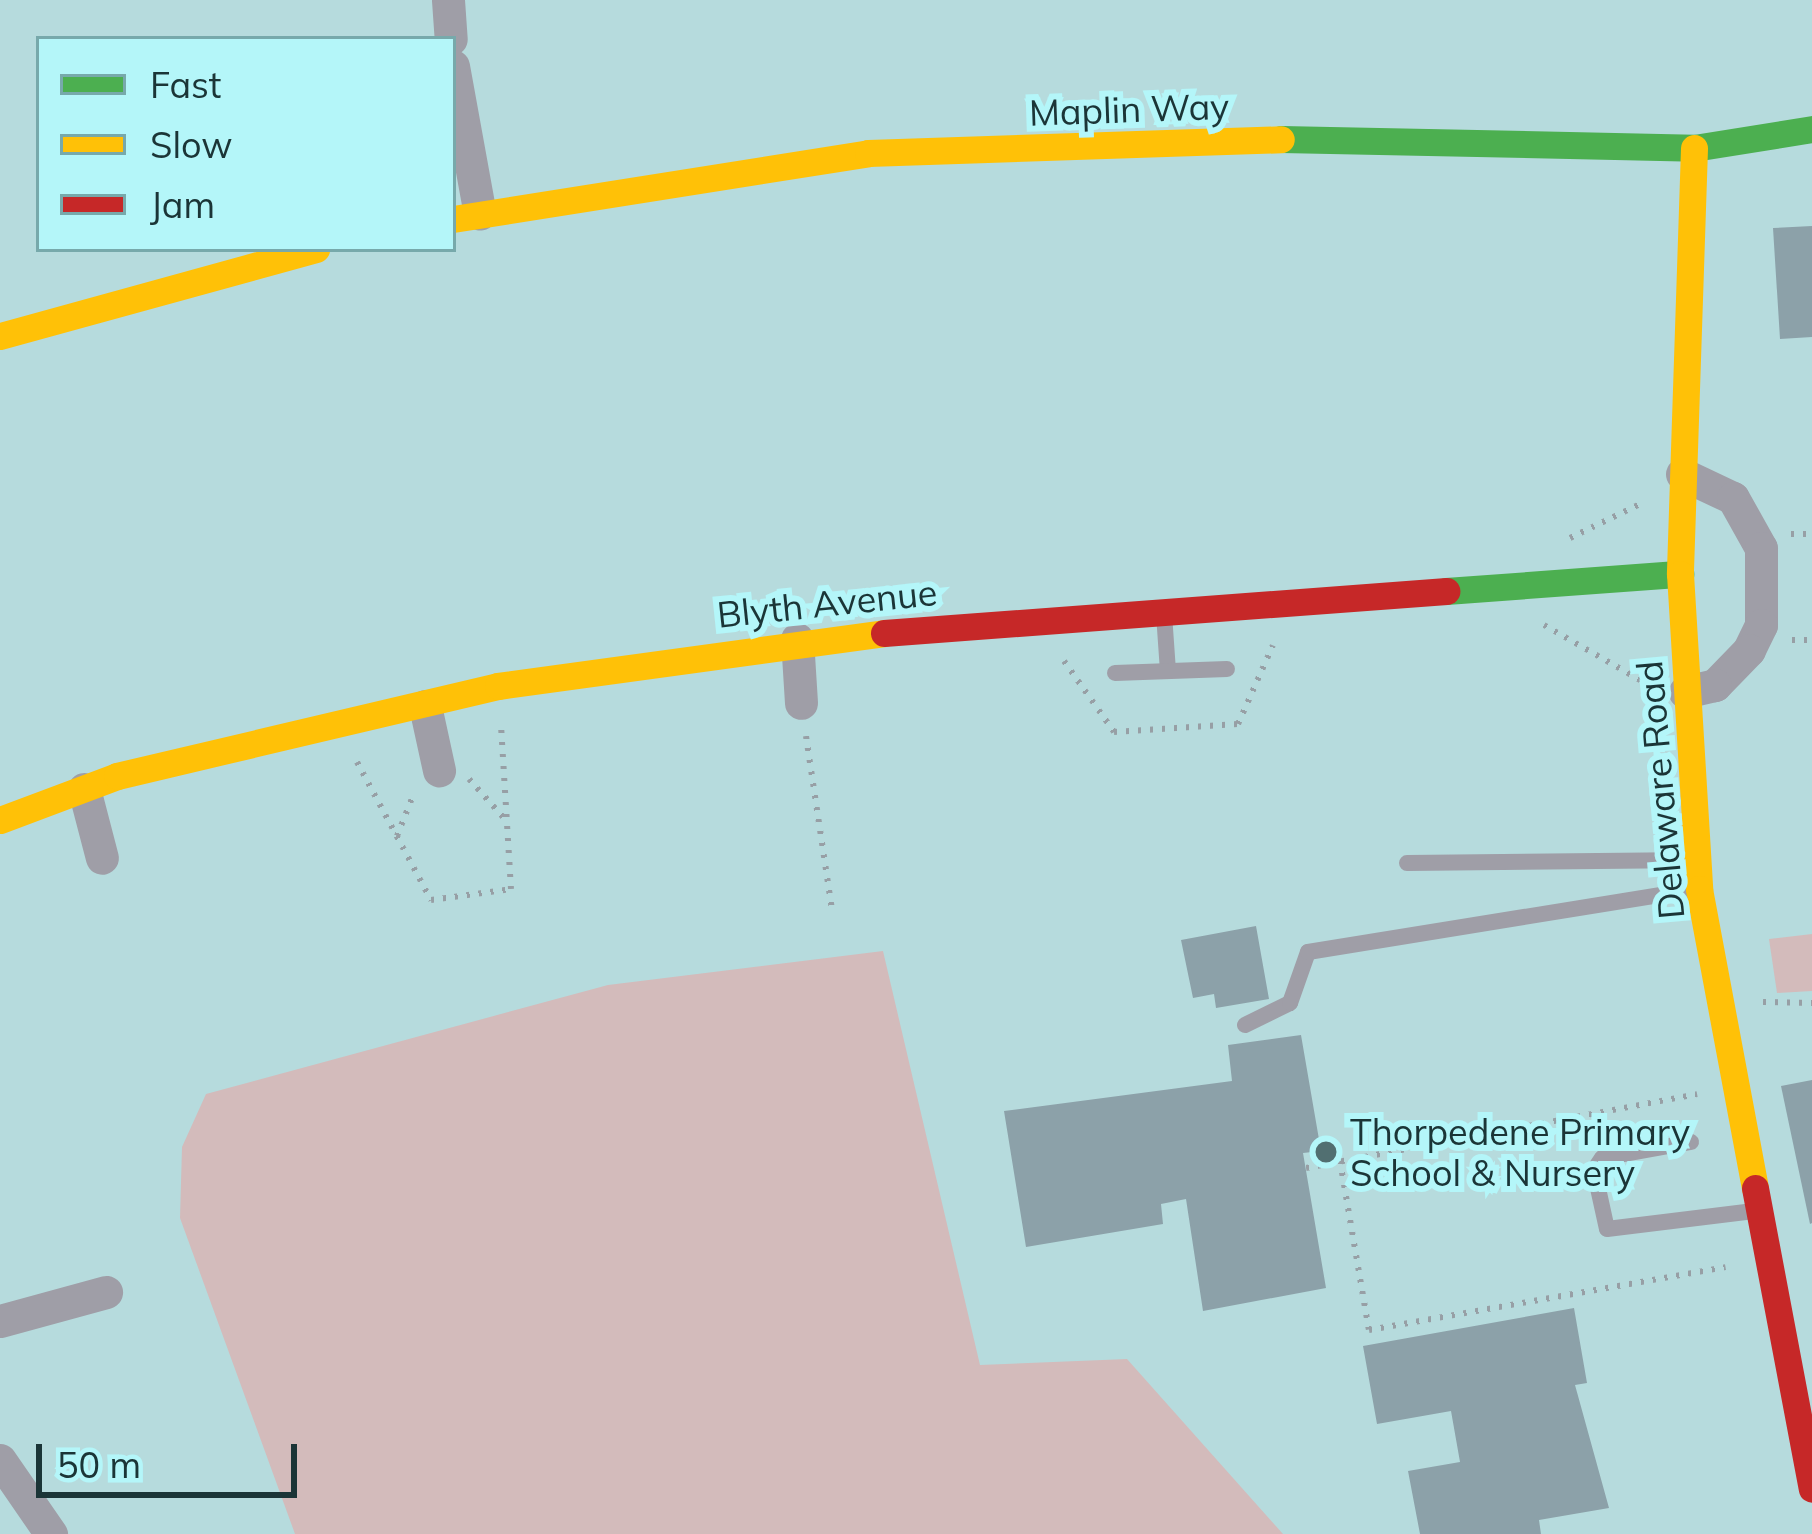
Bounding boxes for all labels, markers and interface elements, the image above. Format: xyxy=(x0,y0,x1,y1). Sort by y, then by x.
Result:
legend xyxy=(36,36,456,252)
text: Fast xyxy=(150,62,221,107)
street label: Maplin Way xyxy=(1028,84,1230,134)
text: Slow xyxy=(150,122,233,167)
text: Jam xyxy=(150,182,215,227)
street label: Blyth Avenue xyxy=(715,570,939,636)
street label: Delaware Road xyxy=(1627,659,1693,921)
place label: Thorpedene Primary School & Nursery xyxy=(1350,1109,1690,1194)
marker: Thorpedene Primary School & Nursery xyxy=(1313,1139,1339,1165)
scale bar xyxy=(42,1420,303,1494)
text: 50 m xyxy=(57,1442,141,1487)

